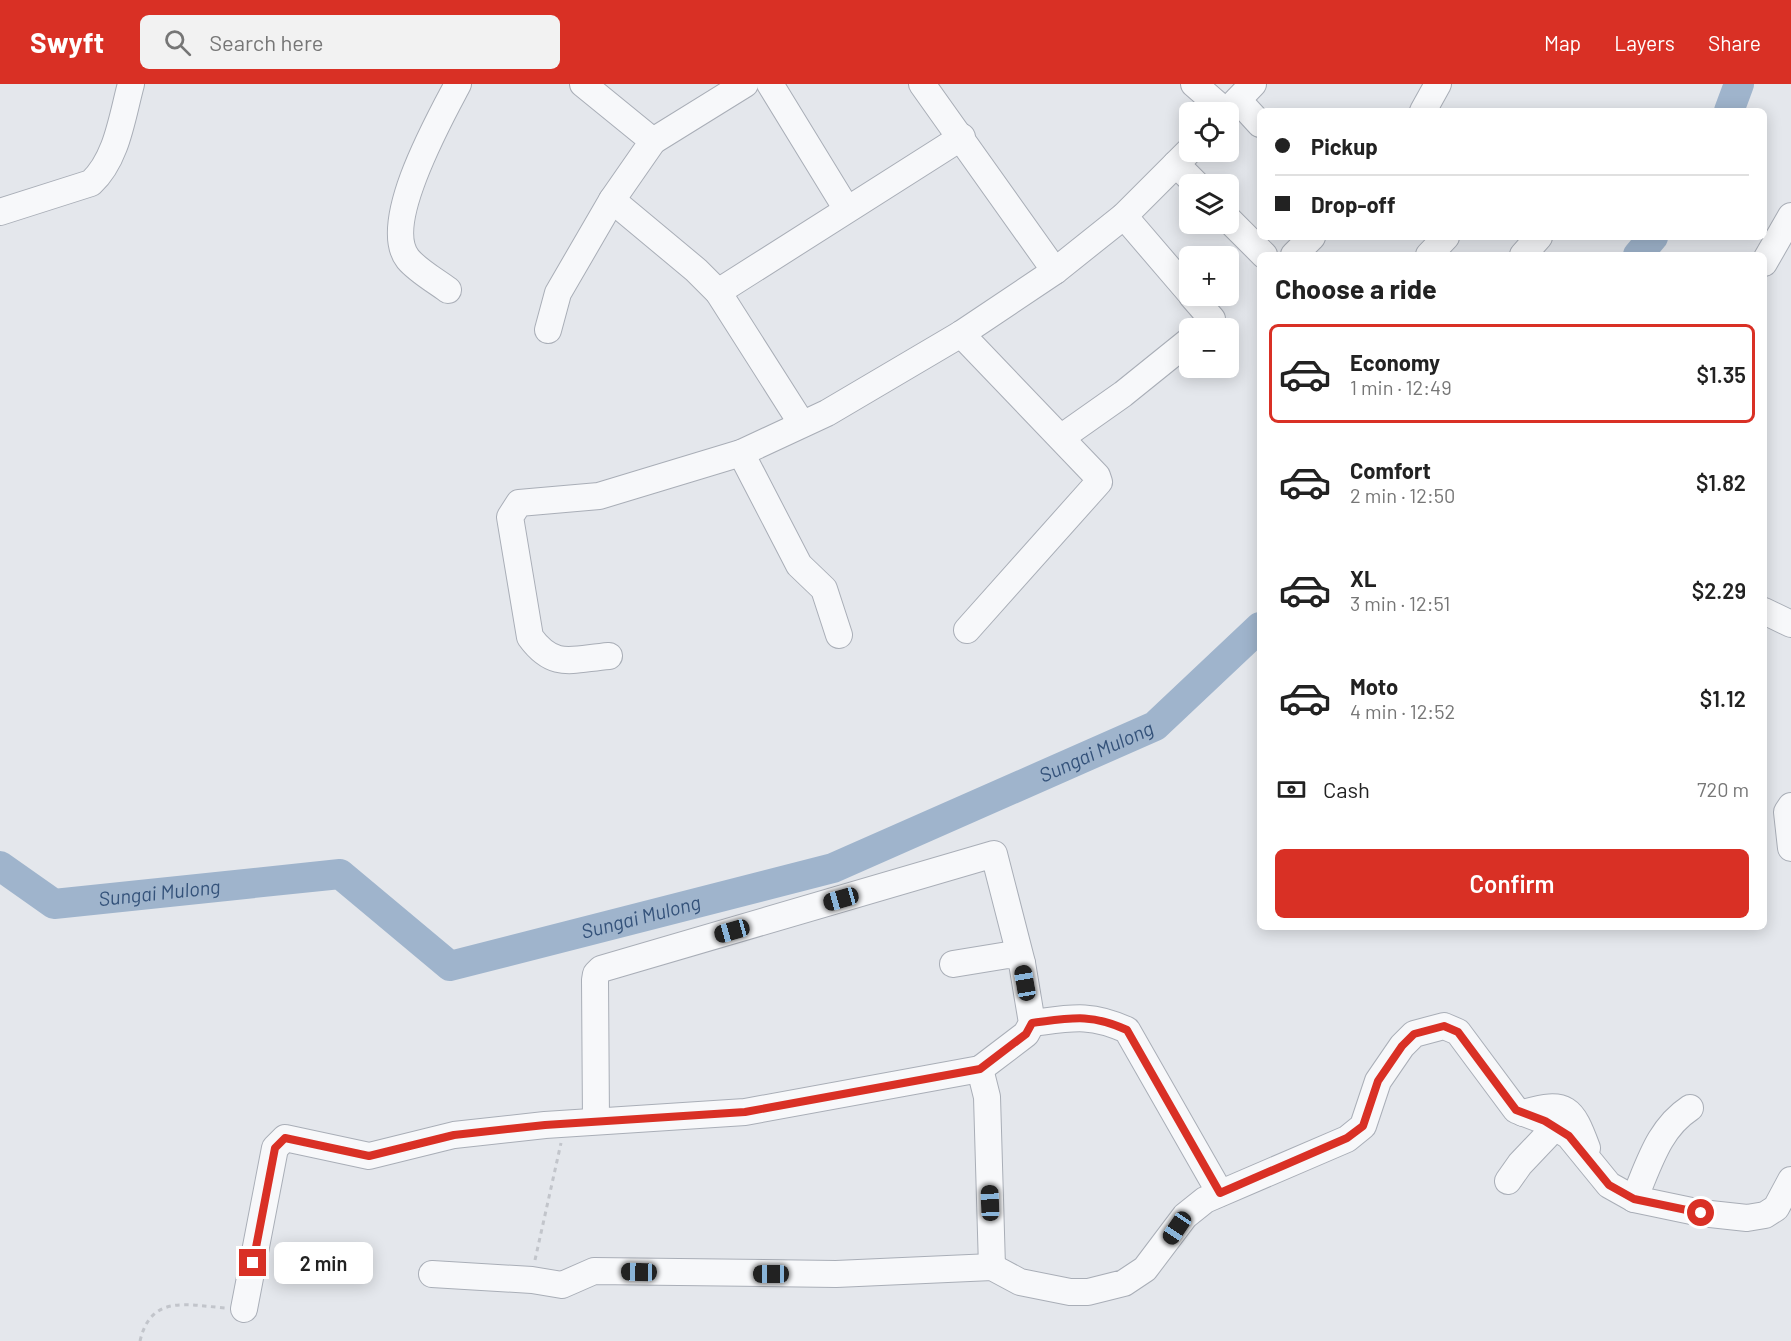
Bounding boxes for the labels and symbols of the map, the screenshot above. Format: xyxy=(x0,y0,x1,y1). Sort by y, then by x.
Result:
water label: Sungai Mulong xyxy=(1035,715,1157,787)
water label: Sungai Mulong xyxy=(97,874,221,910)
car xyxy=(821,885,861,913)
water label: Sungai Mulong xyxy=(578,889,703,943)
car xyxy=(712,917,752,945)
car xyxy=(1013,964,1037,1002)
car xyxy=(980,1185,1000,1221)
route start xyxy=(1687,1199,1714,1226)
car xyxy=(1159,1208,1195,1248)
callout: 2 min xyxy=(274,1242,373,1284)
route end xyxy=(239,1249,266,1276)
car xyxy=(621,1263,657,1281)
car xyxy=(753,1265,789,1283)

